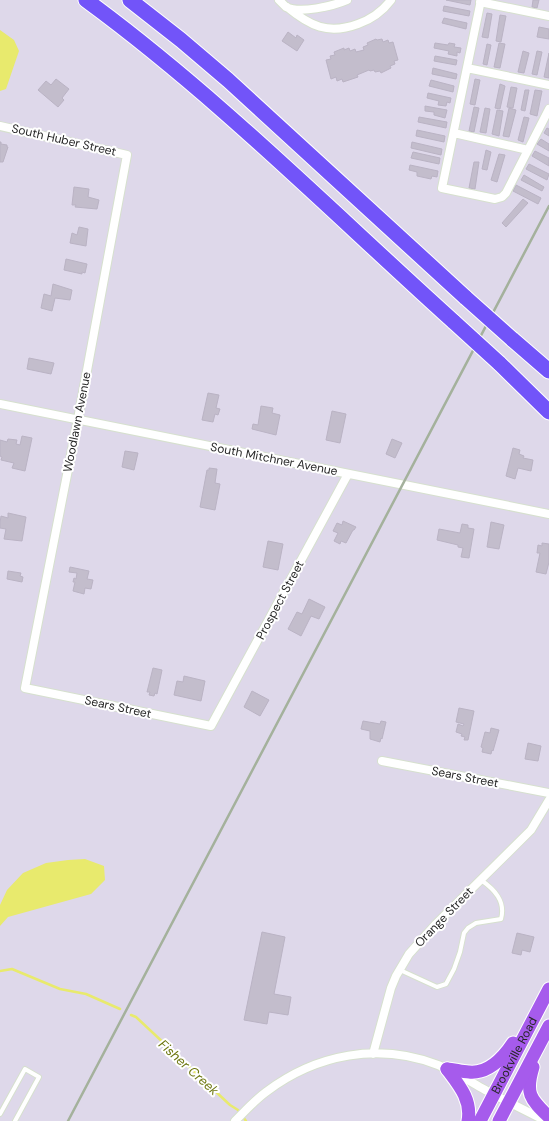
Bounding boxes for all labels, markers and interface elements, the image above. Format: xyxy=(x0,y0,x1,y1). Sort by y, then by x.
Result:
street label: South Huber Street xyxy=(10,120,118,160)
street label: Woodlawn Avenue xyxy=(59,370,95,474)
street label: South Mitchner Avenue xyxy=(209,439,339,479)
street label: Prospect Street xyxy=(252,557,308,642)
street label: Sears Street xyxy=(83,692,153,722)
street label: Sears Street xyxy=(430,763,500,791)
street label: Orange Street xyxy=(411,883,477,950)
street label: Brookville Road xyxy=(488,1014,541,1097)
water label: Fisher Creek xyxy=(155,1036,223,1099)

